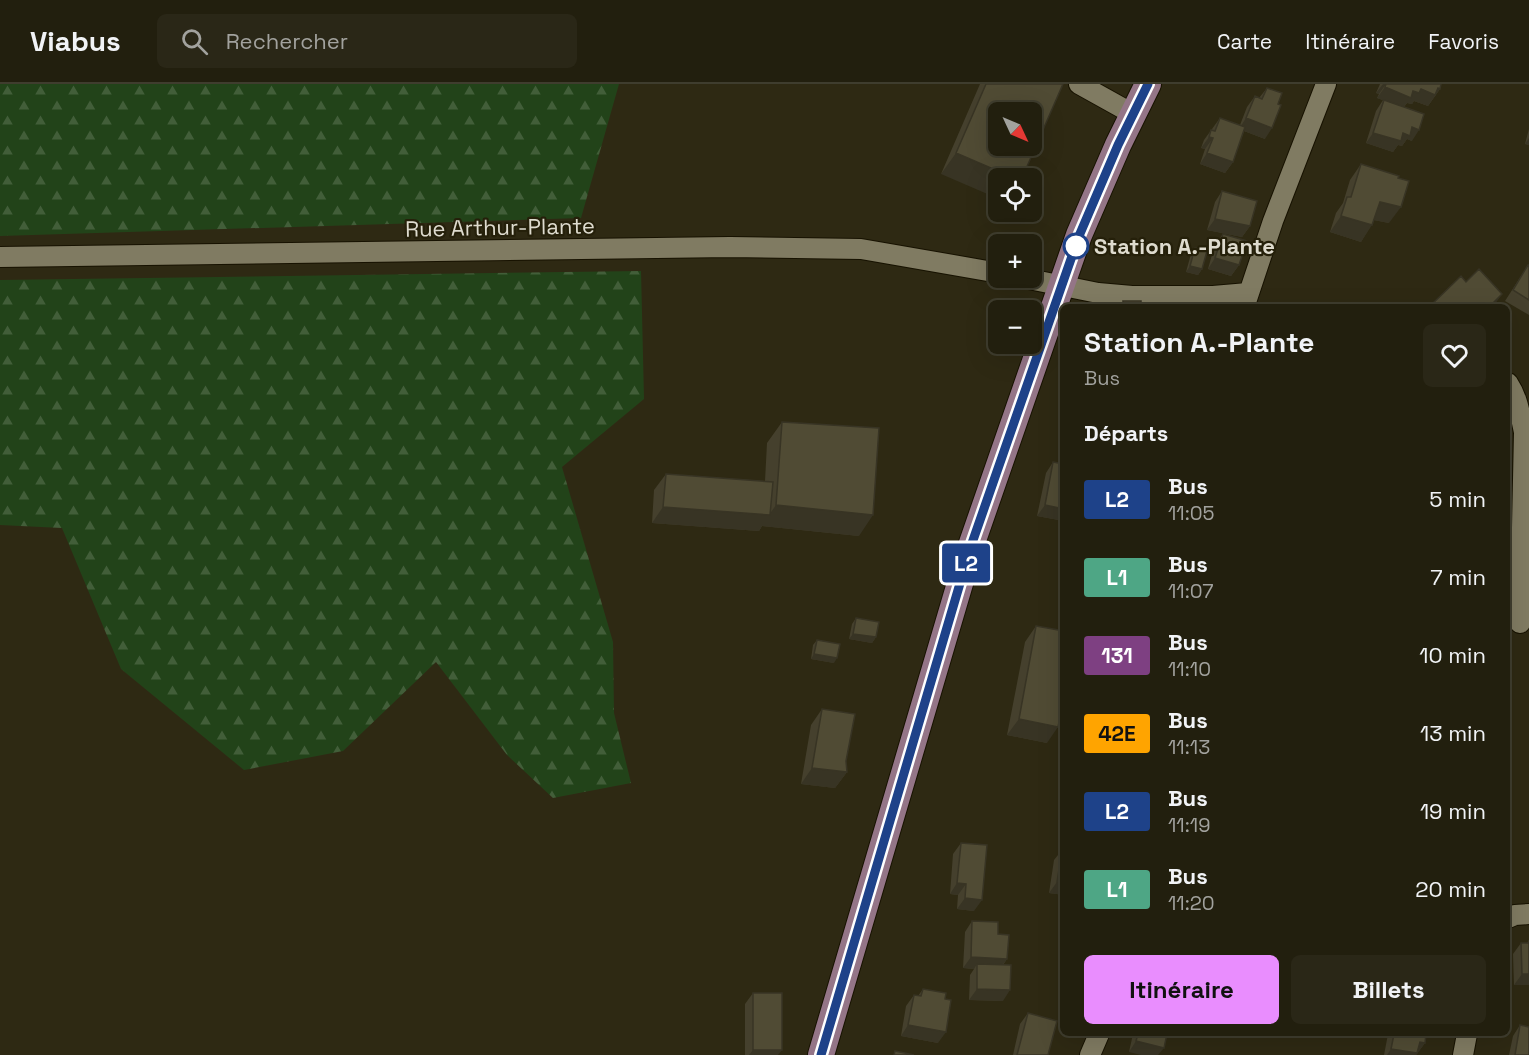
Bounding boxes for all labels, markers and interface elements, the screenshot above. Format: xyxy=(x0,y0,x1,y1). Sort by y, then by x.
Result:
search box xyxy=(157,14,577,68)
text: Viabus xyxy=(30,23,121,59)
icon: search xyxy=(178,25,211,58)
text: Rechercher xyxy=(226,27,348,55)
text: Carte xyxy=(1217,28,1272,55)
text: Itinéraire xyxy=(1305,28,1395,55)
text: Favoris xyxy=(1428,28,1499,55)
north arrow xyxy=(988,102,1042,156)
map controls xyxy=(988,102,1042,354)
button: locate xyxy=(988,168,1042,222)
street label: Rue Arthur-Plante xyxy=(405,211,595,243)
place label: Station A.-Plante xyxy=(1094,232,1275,260)
marker: Station A.-Plante xyxy=(1063,233,1089,259)
button: + xyxy=(988,234,1042,288)
button: − xyxy=(988,300,1042,354)
text: Station A.-Plante xyxy=(1084,324,1314,360)
button: heart xyxy=(1423,324,1486,387)
text: Bus xyxy=(1084,365,1120,391)
text: Départs xyxy=(1084,419,1168,447)
text: Bus xyxy=(1168,472,1208,500)
text: 5 min xyxy=(1429,485,1486,513)
text: L2 xyxy=(1105,486,1129,513)
text: 11:05 xyxy=(1168,500,1215,526)
line badge: L2 xyxy=(939,544,993,582)
text: L2 xyxy=(954,550,978,577)
text: Bus xyxy=(1168,550,1208,578)
text: 7 min xyxy=(1430,563,1486,591)
text: L1 xyxy=(1107,564,1127,591)
text: 11:07 xyxy=(1168,578,1214,604)
text: Bus xyxy=(1168,628,1208,656)
text: 10 min xyxy=(1419,641,1486,669)
text: 131 xyxy=(1101,642,1133,669)
text: 11:10 xyxy=(1168,656,1211,682)
text: Bus xyxy=(1168,706,1208,734)
text: 13 min xyxy=(1420,719,1486,747)
text: 42E xyxy=(1098,720,1136,747)
text: 11:13 xyxy=(1168,734,1210,760)
text: Bus xyxy=(1168,784,1208,812)
text: 19 min xyxy=(1420,797,1486,825)
text: L2 xyxy=(1105,798,1129,825)
text: 11:19 xyxy=(1168,812,1210,838)
text: Bus xyxy=(1168,862,1208,890)
text: 20 min xyxy=(1415,875,1486,903)
text: L1 xyxy=(1107,876,1127,903)
text: 11:20 xyxy=(1168,890,1215,916)
button: Itinéraire xyxy=(1084,955,1279,1024)
button: Billets xyxy=(1291,955,1486,1024)

